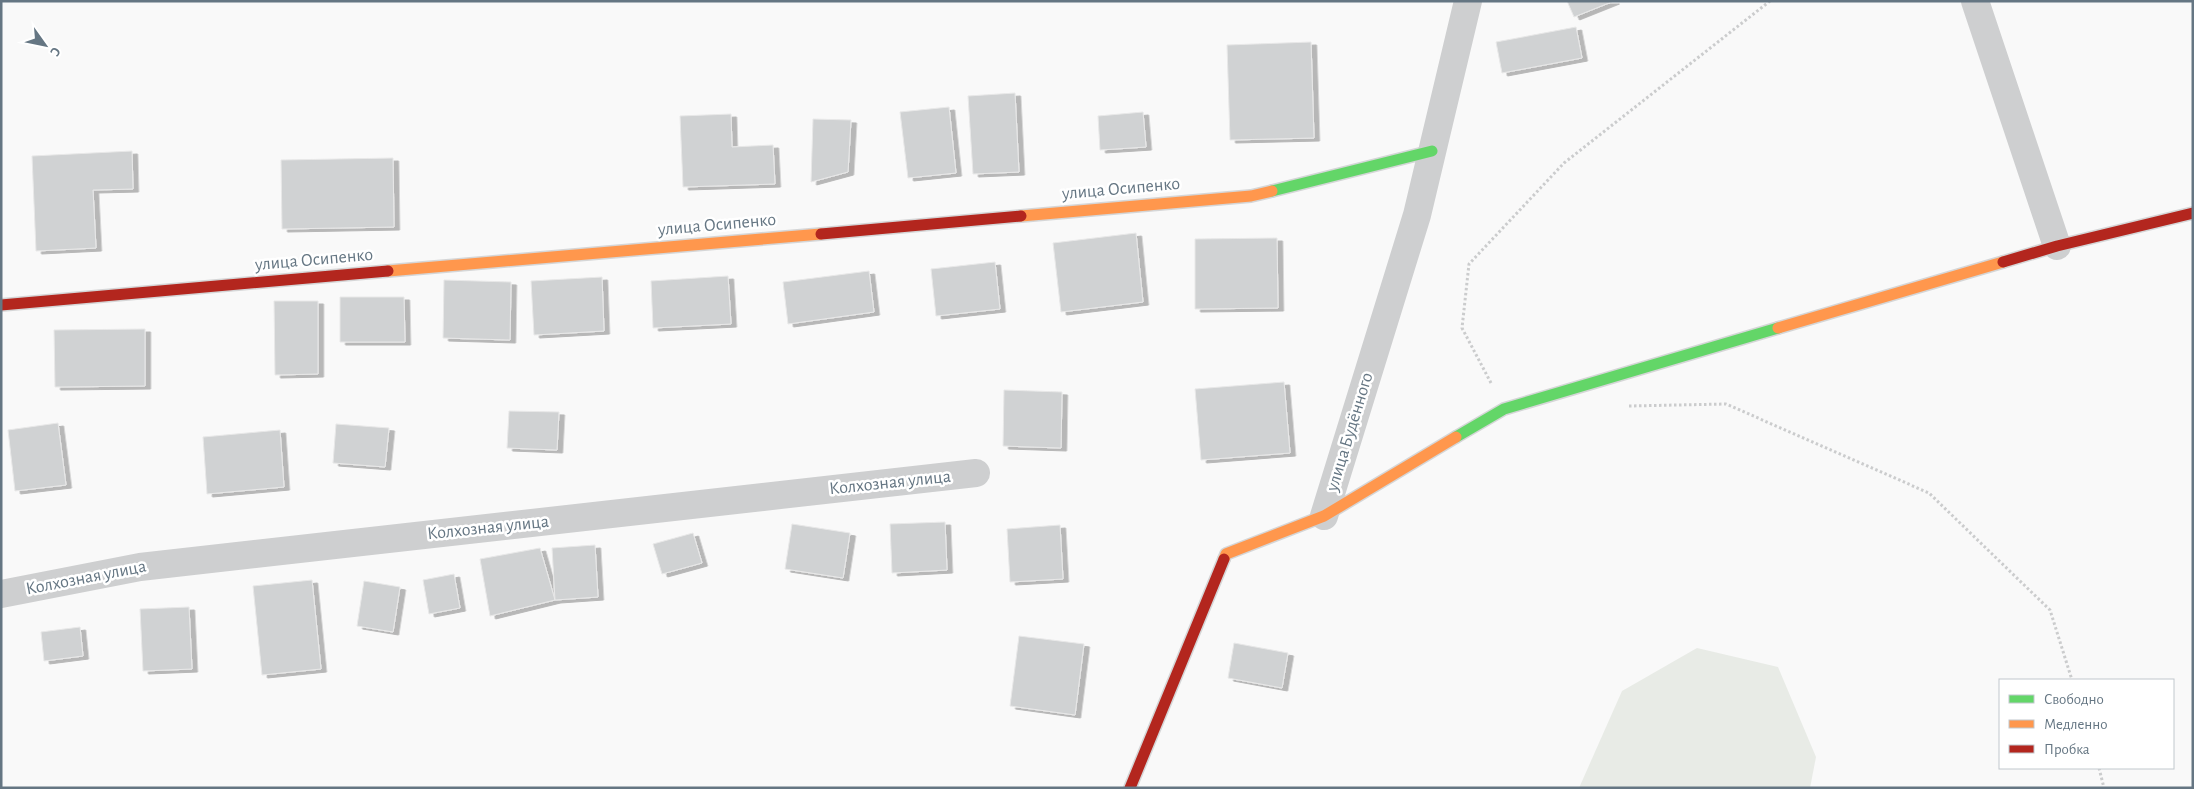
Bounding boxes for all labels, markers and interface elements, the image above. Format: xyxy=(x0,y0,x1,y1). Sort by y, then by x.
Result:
north arrow xyxy=(20,20,70,70)
text: С xyxy=(47,44,63,59)
street label: улица Осипенко xyxy=(1060,175,1181,203)
street label: улица Осипенко xyxy=(656,211,777,239)
street label: улица Осипенко xyxy=(253,246,374,274)
street label: улица Будённого xyxy=(1323,371,1377,494)
street label: Колхозная улица xyxy=(828,468,952,498)
street label: Колхозная улица xyxy=(426,513,550,543)
street label: Колхозная улица xyxy=(24,558,148,598)
legend xyxy=(1999,679,2174,769)
text: Свободно xyxy=(2044,692,2104,707)
text: Медленно xyxy=(2044,717,2108,732)
text: Пробка xyxy=(2044,742,2090,757)

